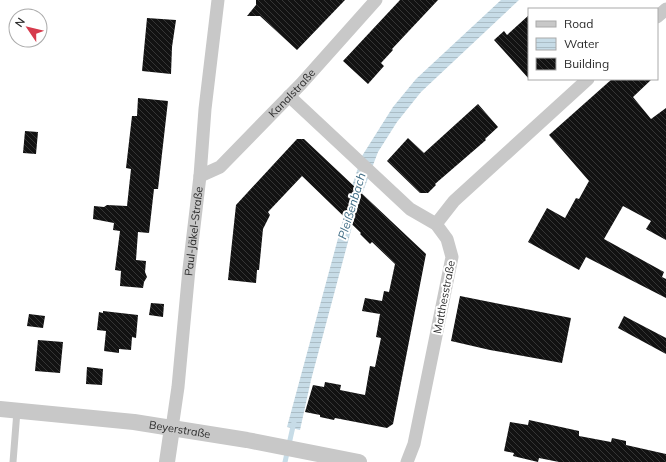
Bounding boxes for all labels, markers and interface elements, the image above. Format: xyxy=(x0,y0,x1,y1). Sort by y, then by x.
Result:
north arrow xyxy=(8,8,48,48)
legend xyxy=(528,8,658,80)
text: N xyxy=(12,15,28,30)
text: Road xyxy=(564,16,593,31)
text: Water xyxy=(564,36,600,51)
text: Building xyxy=(564,56,609,71)
street label: Kanalstraße xyxy=(265,66,318,120)
water label: Pleißenbach xyxy=(334,171,369,241)
street label: Paul-Jäkel-Straße xyxy=(181,186,206,277)
street label: Matthesstraße xyxy=(430,259,458,335)
street label: Beyerstraße xyxy=(148,418,211,441)

